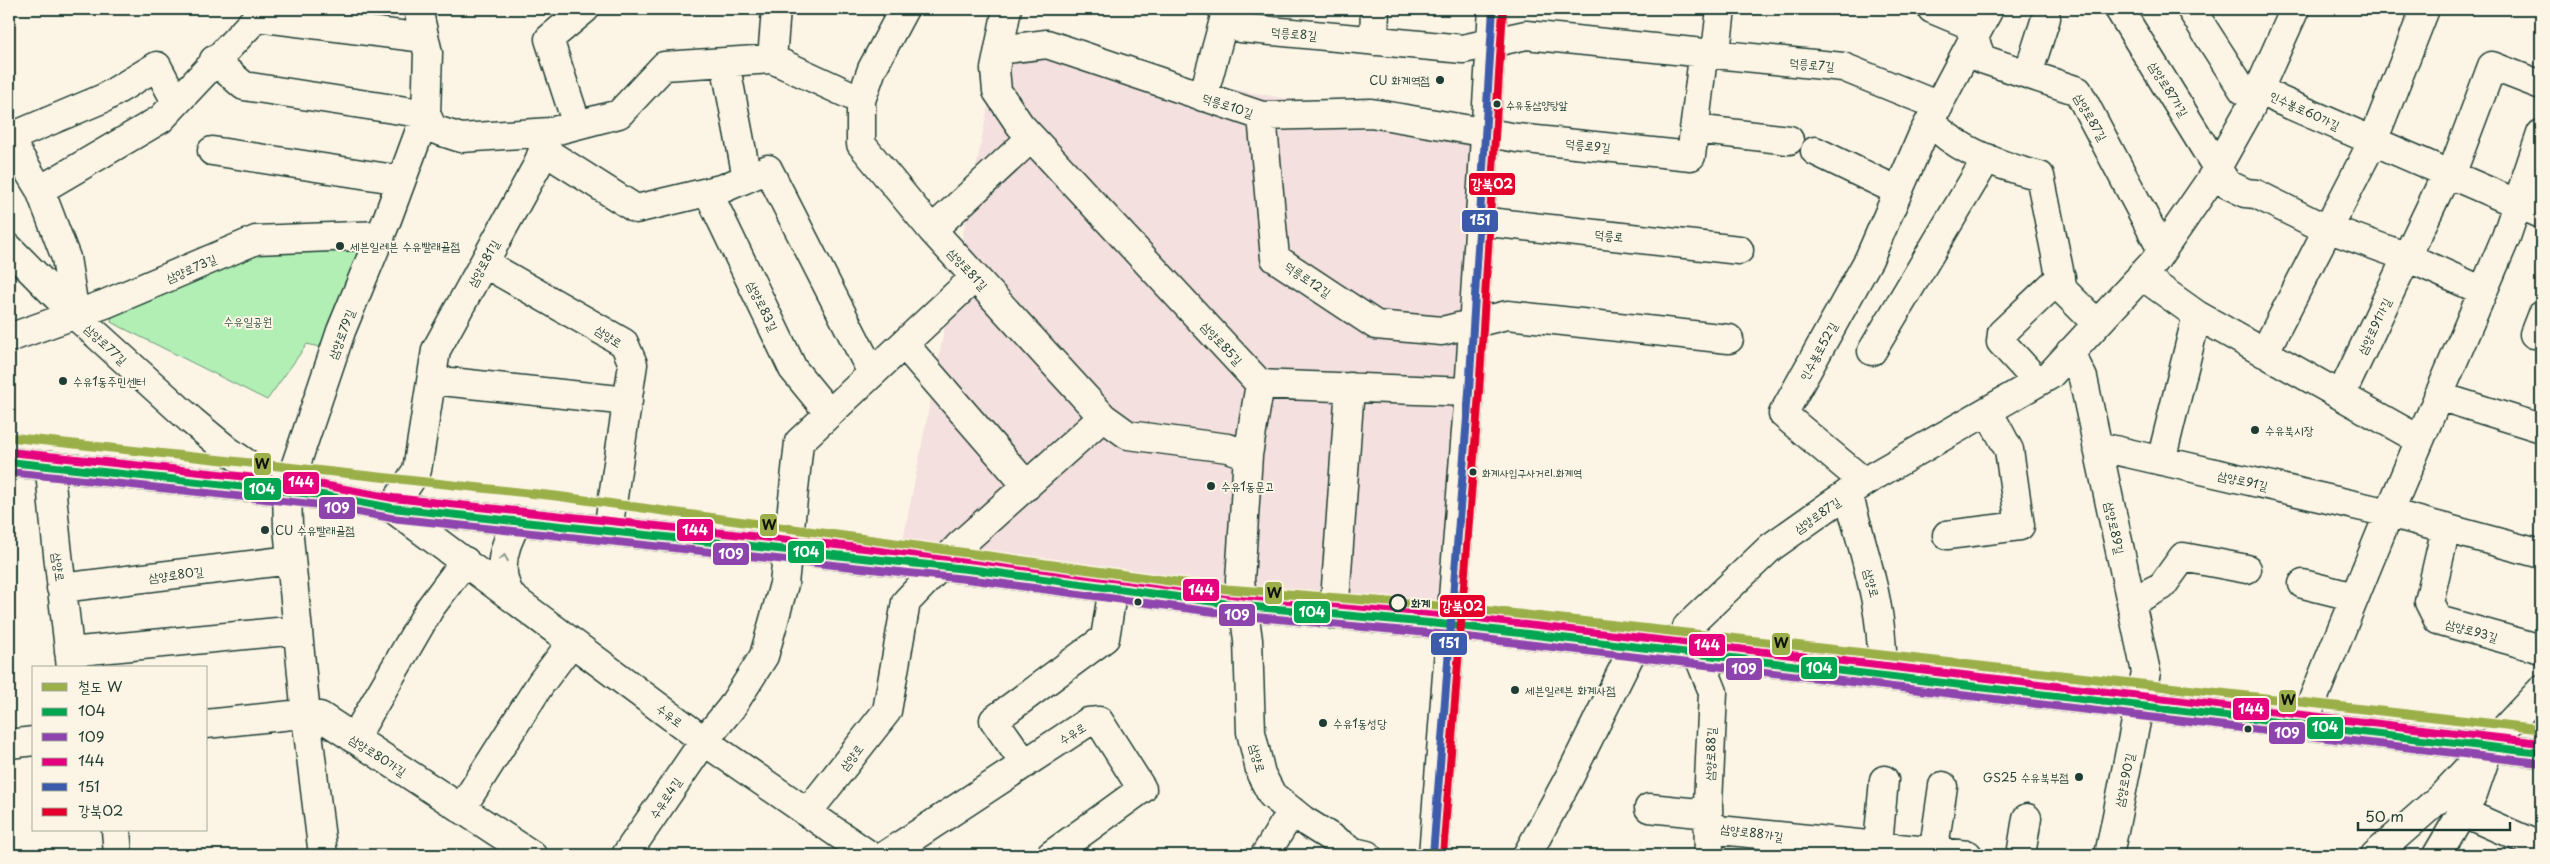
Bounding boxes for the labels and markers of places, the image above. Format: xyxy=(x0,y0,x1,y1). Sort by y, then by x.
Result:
place label: CU 화계역점 xyxy=(1369,71,1430,89)
marker: CU 화계역점 xyxy=(1434,74,1446,86)
place label: 수유동삼양탕앞 xyxy=(1506,96,1568,113)
marker: 수유동삼양탕앞 xyxy=(1492,99,1502,109)
place label: 세븐일레븐 수유빨래골점 xyxy=(350,237,460,255)
marker: 세븐일레븐 수유빨래골점 xyxy=(334,240,346,252)
place label: 수유1동주민센터 xyxy=(73,372,146,390)
marker: 수유1동주민센터 xyxy=(57,375,69,387)
place label: 수유북시장 xyxy=(2265,421,2314,439)
marker: 수유북시장 xyxy=(2249,424,2261,436)
place label: 화계사입구사거리.화계역 xyxy=(1482,464,1582,481)
marker: 화계사입구사거리.화계역 xyxy=(1468,467,1478,477)
place label: 수유1동문고 xyxy=(1221,477,1275,495)
marker: 수유1동문고 xyxy=(1205,480,1217,492)
place label: CU 수유빨래골점 xyxy=(275,521,355,539)
marker: CU 수유빨래골점 xyxy=(259,524,271,536)
marker: 화계 xyxy=(1389,594,1407,612)
place label: 화계 xyxy=(1411,594,1431,612)
unlabelled marker xyxy=(1133,597,1143,607)
place label: 세븐일레븐 화계사점 xyxy=(1525,681,1616,699)
marker: 세븐일레븐 화계사점 xyxy=(1509,684,1521,696)
place label: 수유1동성당 xyxy=(1333,714,1387,732)
marker: 수유1동성당 xyxy=(1317,717,1329,729)
unlabelled marker xyxy=(2243,724,2253,734)
place label: GS25 수유북부점 xyxy=(1983,768,2069,786)
marker: GS25 수유북부점 xyxy=(2073,771,2085,783)

